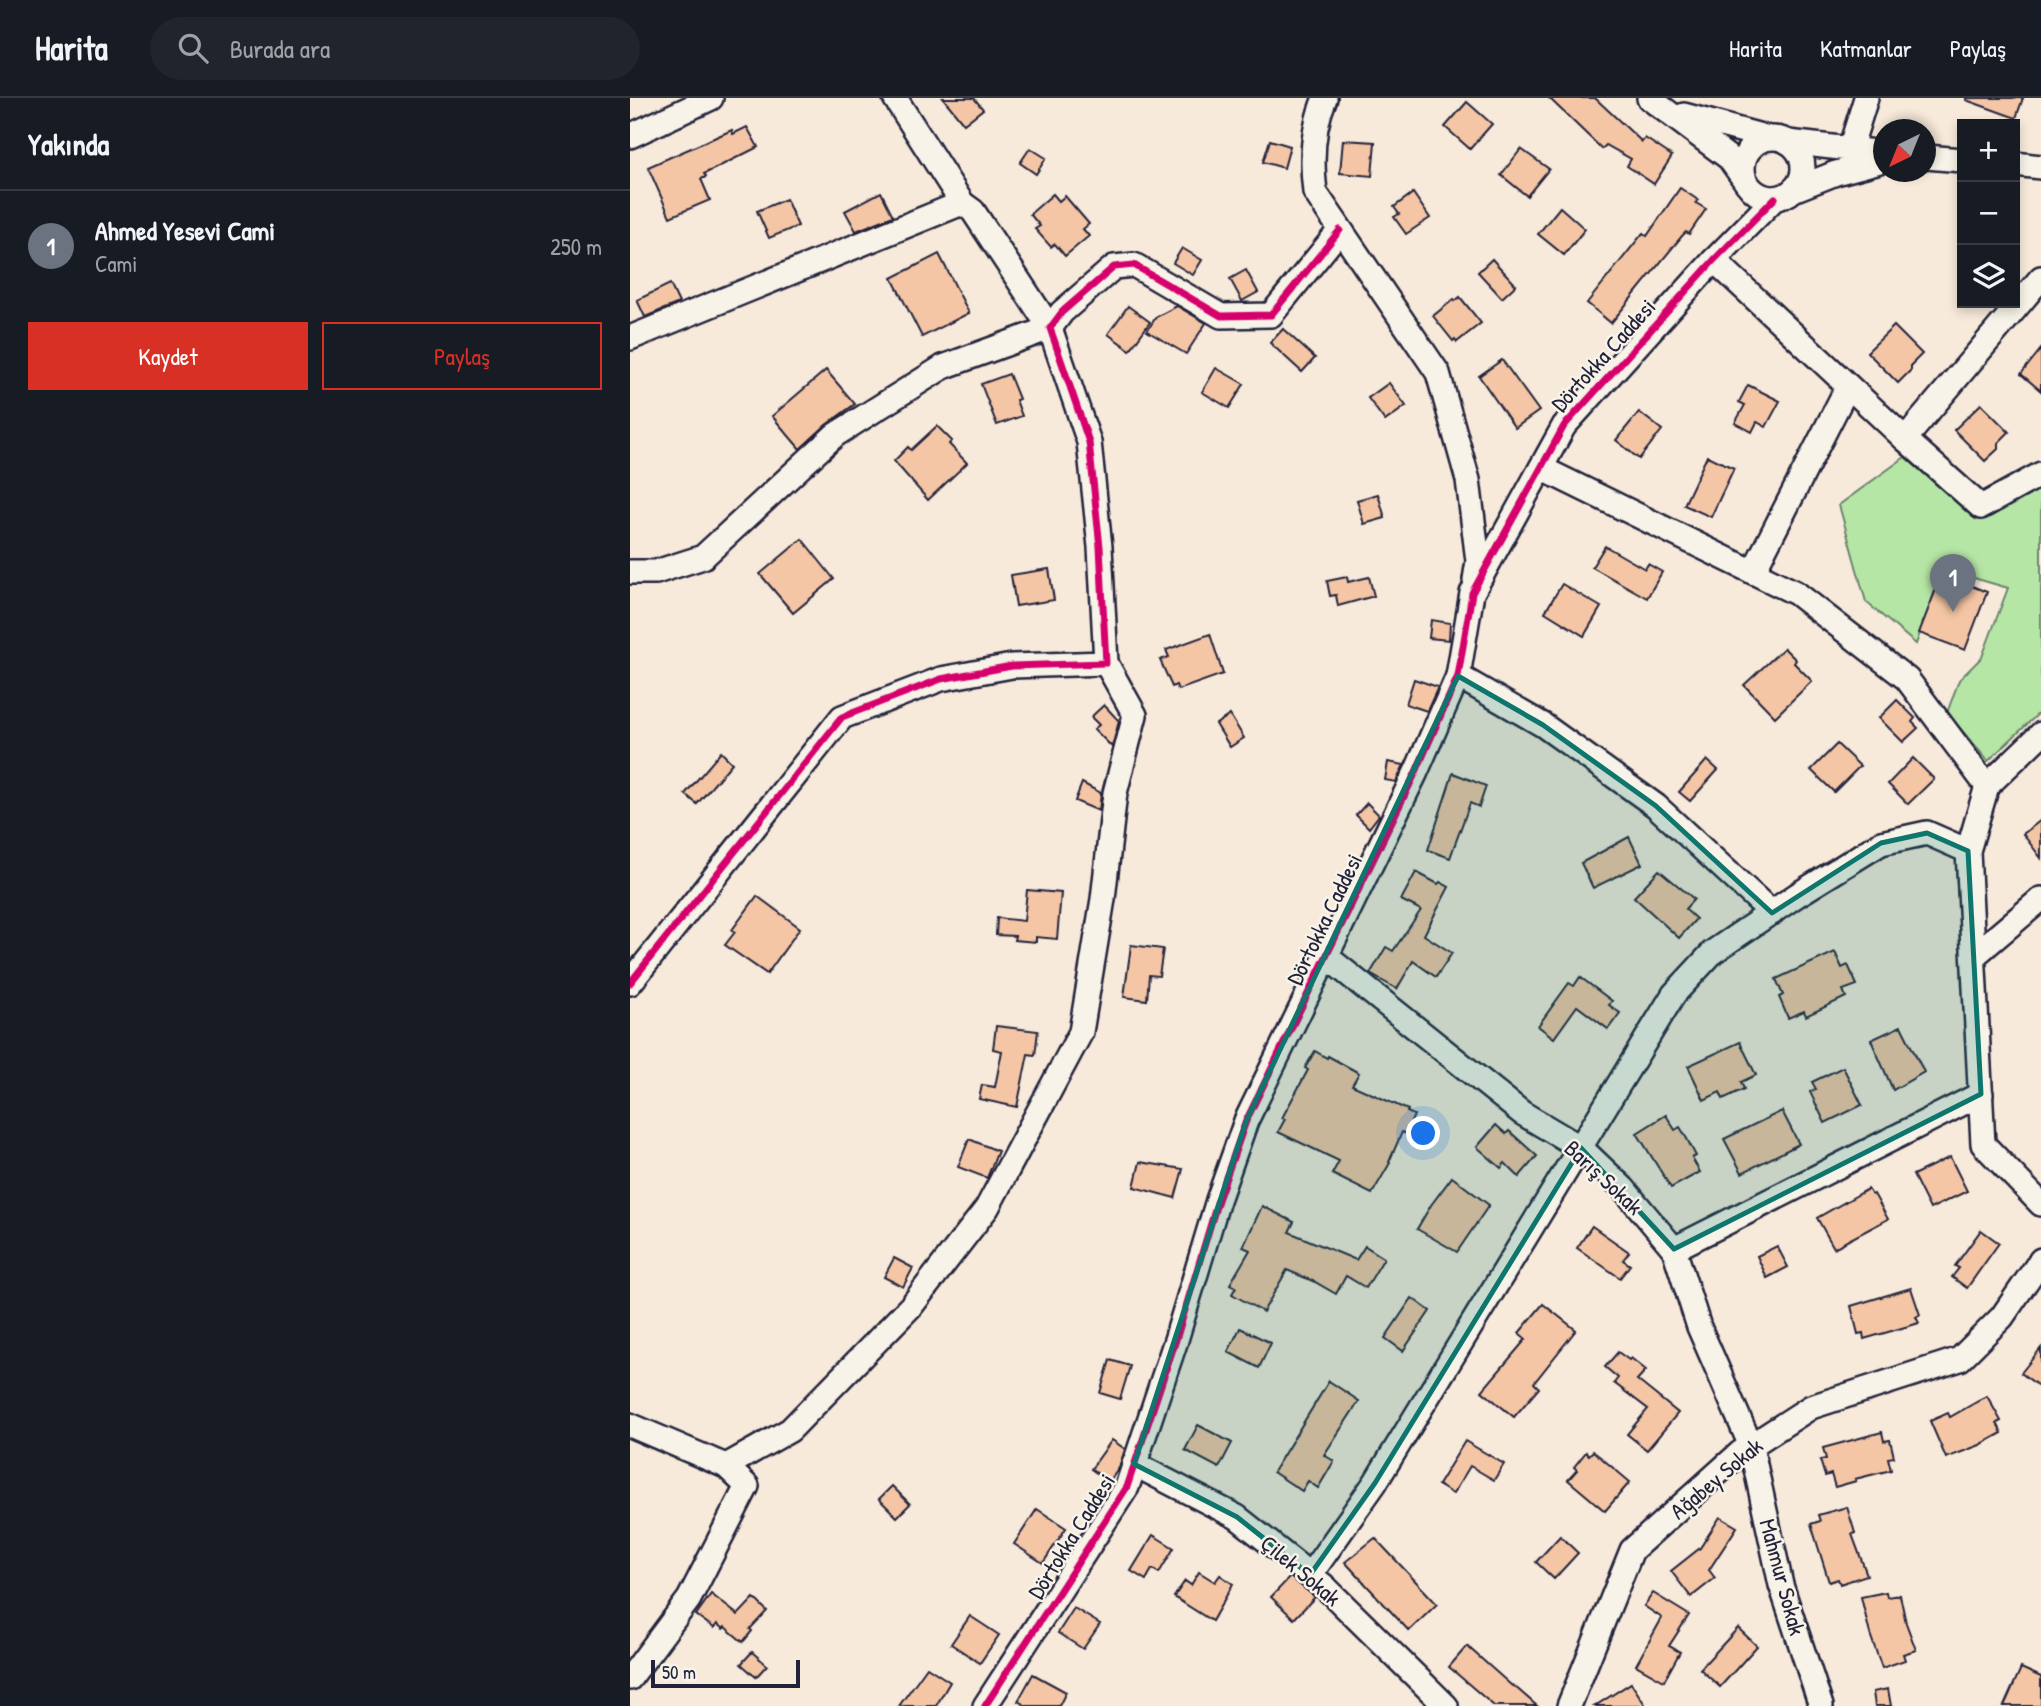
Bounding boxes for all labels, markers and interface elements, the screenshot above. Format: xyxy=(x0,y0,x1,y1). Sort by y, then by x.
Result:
search box xyxy=(150,17,640,80)
text: Harita xyxy=(35,26,108,70)
icon: search xyxy=(174,29,212,67)
text: Burada ara xyxy=(230,31,330,66)
text: Harita xyxy=(1729,32,1782,64)
text: Katmanlar xyxy=(1820,32,1912,64)
text: Paylaş xyxy=(1950,32,2006,64)
north arrow xyxy=(1873,119,1936,182)
map controls xyxy=(1957,119,2020,308)
button: + xyxy=(1957,119,2020,182)
text: Yakında xyxy=(28,124,109,164)
button: − xyxy=(1957,182,2020,245)
text: Ahmed Yesevi Cami xyxy=(95,213,275,248)
text: 1 xyxy=(47,231,55,262)
text: 250 m xyxy=(550,231,602,262)
button: layers xyxy=(1957,245,2020,308)
text: Cami xyxy=(95,248,137,279)
street label: Dörtokka Caddesi xyxy=(1544,292,1662,418)
button: Kaydet xyxy=(28,322,308,390)
button: Paylaş xyxy=(322,322,602,390)
pin: 1 xyxy=(1930,554,1976,612)
street label: Dörtokka Caddesi xyxy=(1279,848,1369,990)
your location xyxy=(1406,1116,1440,1150)
street label: Barış Sokak xyxy=(1558,1133,1650,1222)
street label: Ağabey Sokak xyxy=(1663,1430,1769,1526)
street label: Dörtokka Caddesi xyxy=(1020,1467,1122,1605)
street label: Mahmur Sokak xyxy=(1753,1515,1814,1639)
street label: Çilek Sokak xyxy=(1254,1527,1348,1613)
scale bar xyxy=(651,1657,800,1689)
text: 50 m xyxy=(662,1659,696,1685)

